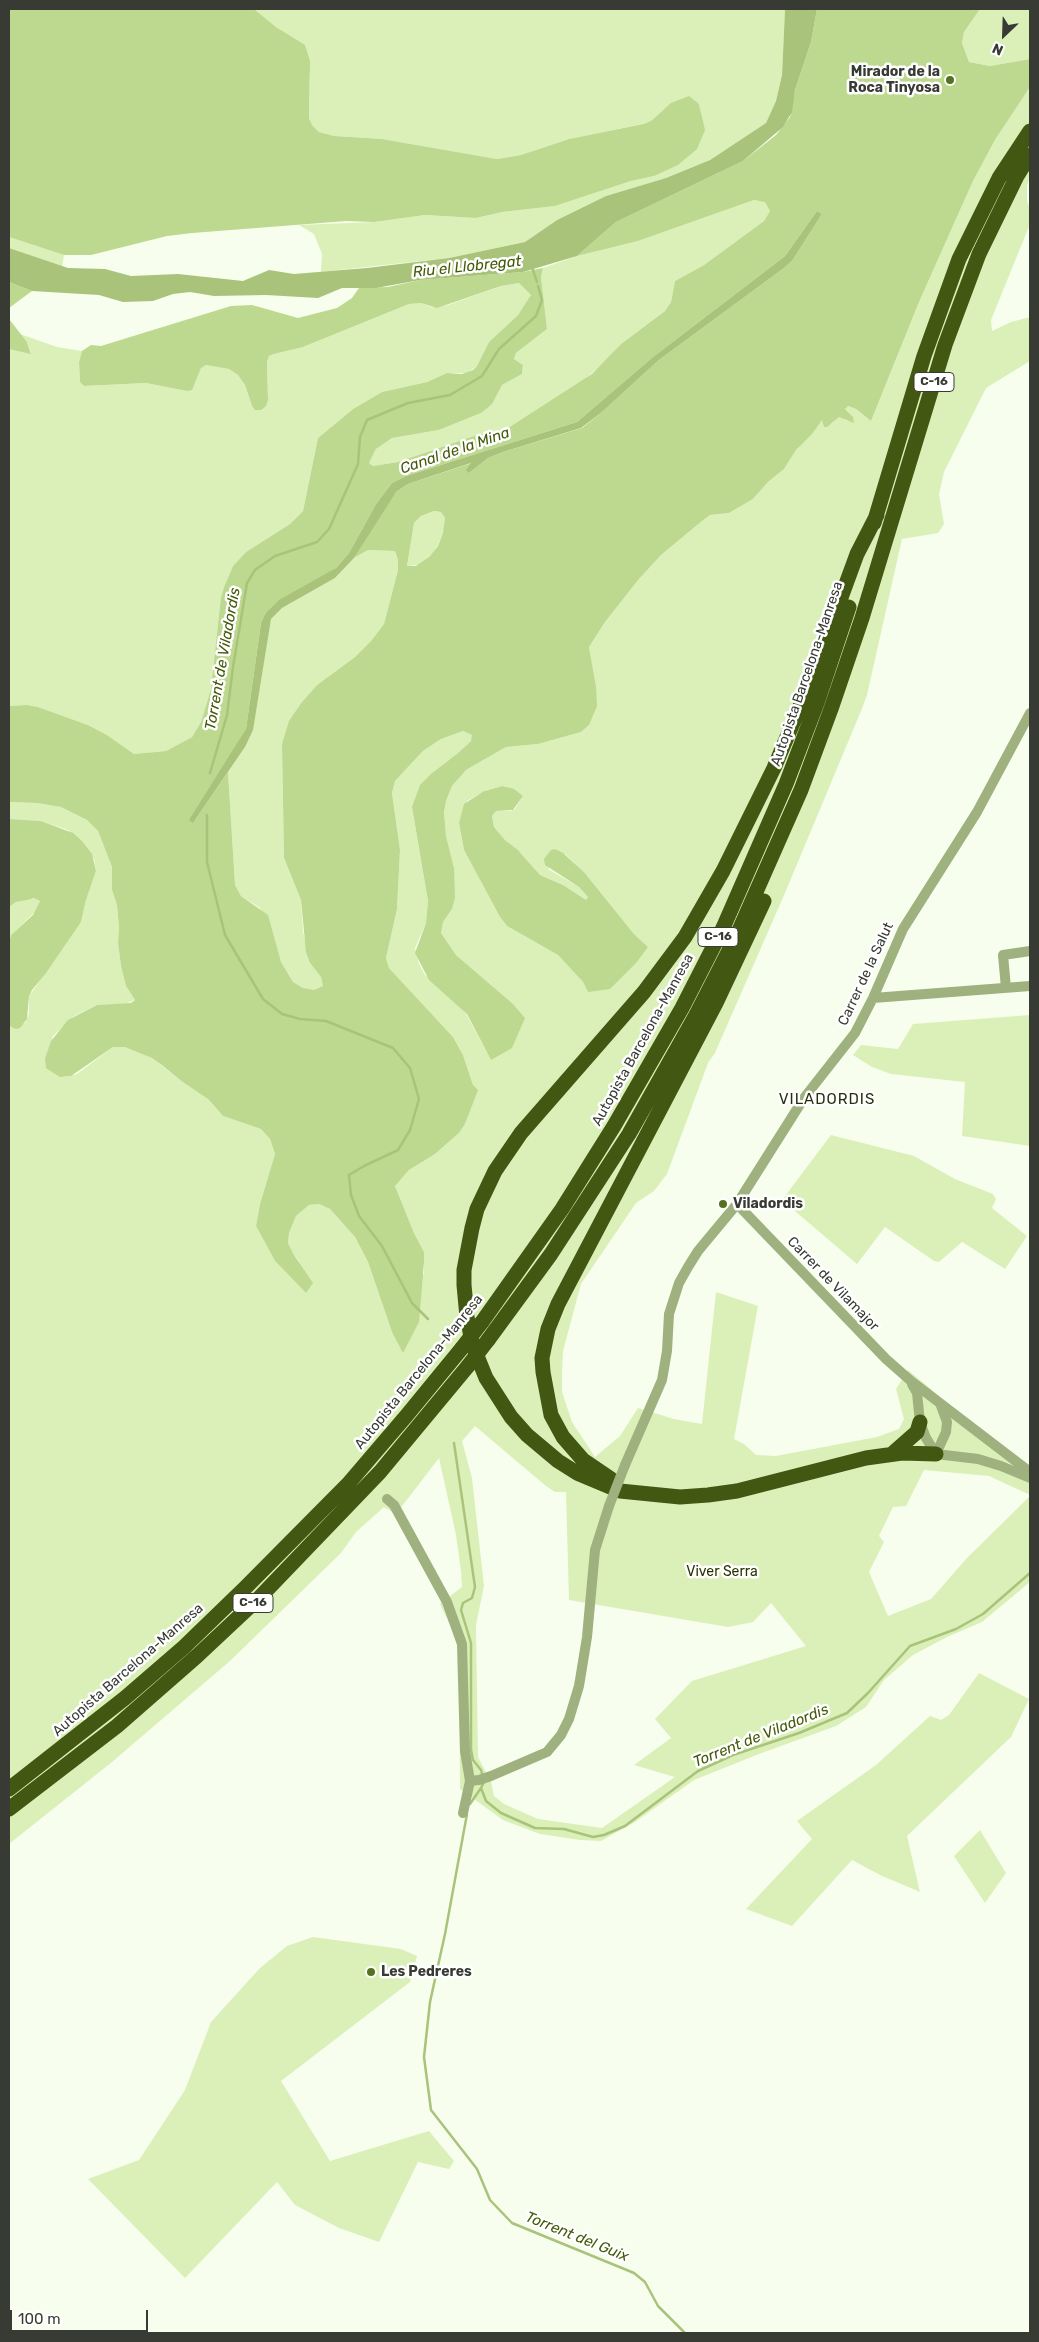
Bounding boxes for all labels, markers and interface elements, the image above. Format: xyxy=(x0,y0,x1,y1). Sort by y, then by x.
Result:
north arrow xyxy=(979,10,1029,60)
text: N xyxy=(990,39,1006,59)
place label: Mirador de la Roca Tinyosa xyxy=(848,64,940,96)
marker: Mirador de la Roca Tinyosa xyxy=(944,74,956,86)
water label: Riu el Llobregat xyxy=(412,252,522,282)
road number: C-16 xyxy=(914,372,954,392)
water label: Canal de la Mina xyxy=(398,424,512,478)
street label: Autopista Barcelona-Manresa xyxy=(767,580,847,768)
water label: Torrent de Viladordis xyxy=(202,586,244,732)
street label: Carrer de la Salut xyxy=(835,920,897,1028)
road number: C-16 xyxy=(698,928,738,946)
street label: Autopista Barcelona-Manresa xyxy=(589,951,697,1129)
district label: VILADORDIS xyxy=(778,1091,876,1109)
place label: Viladordis xyxy=(733,1196,803,1212)
marker: Viladordis xyxy=(717,1198,729,1210)
street label: Carrer de Vilamajor xyxy=(784,1233,882,1335)
street label: Autopista Barcelona-Manresa xyxy=(351,1291,487,1453)
park label: Viver Serra xyxy=(686,1564,758,1580)
road number: C-16 xyxy=(233,1594,273,1612)
street label: Autopista Barcelona-Manresa xyxy=(49,1600,207,1740)
water label: Torrent de Viladordis xyxy=(691,1701,831,1771)
place label: Les Pedreres xyxy=(381,1964,472,1980)
marker: Les Pedreres xyxy=(365,1966,377,1978)
water label: Torrent del Guix xyxy=(523,2208,631,2266)
scale bar xyxy=(12,2300,150,2332)
text: 100 m xyxy=(18,2310,60,2328)

